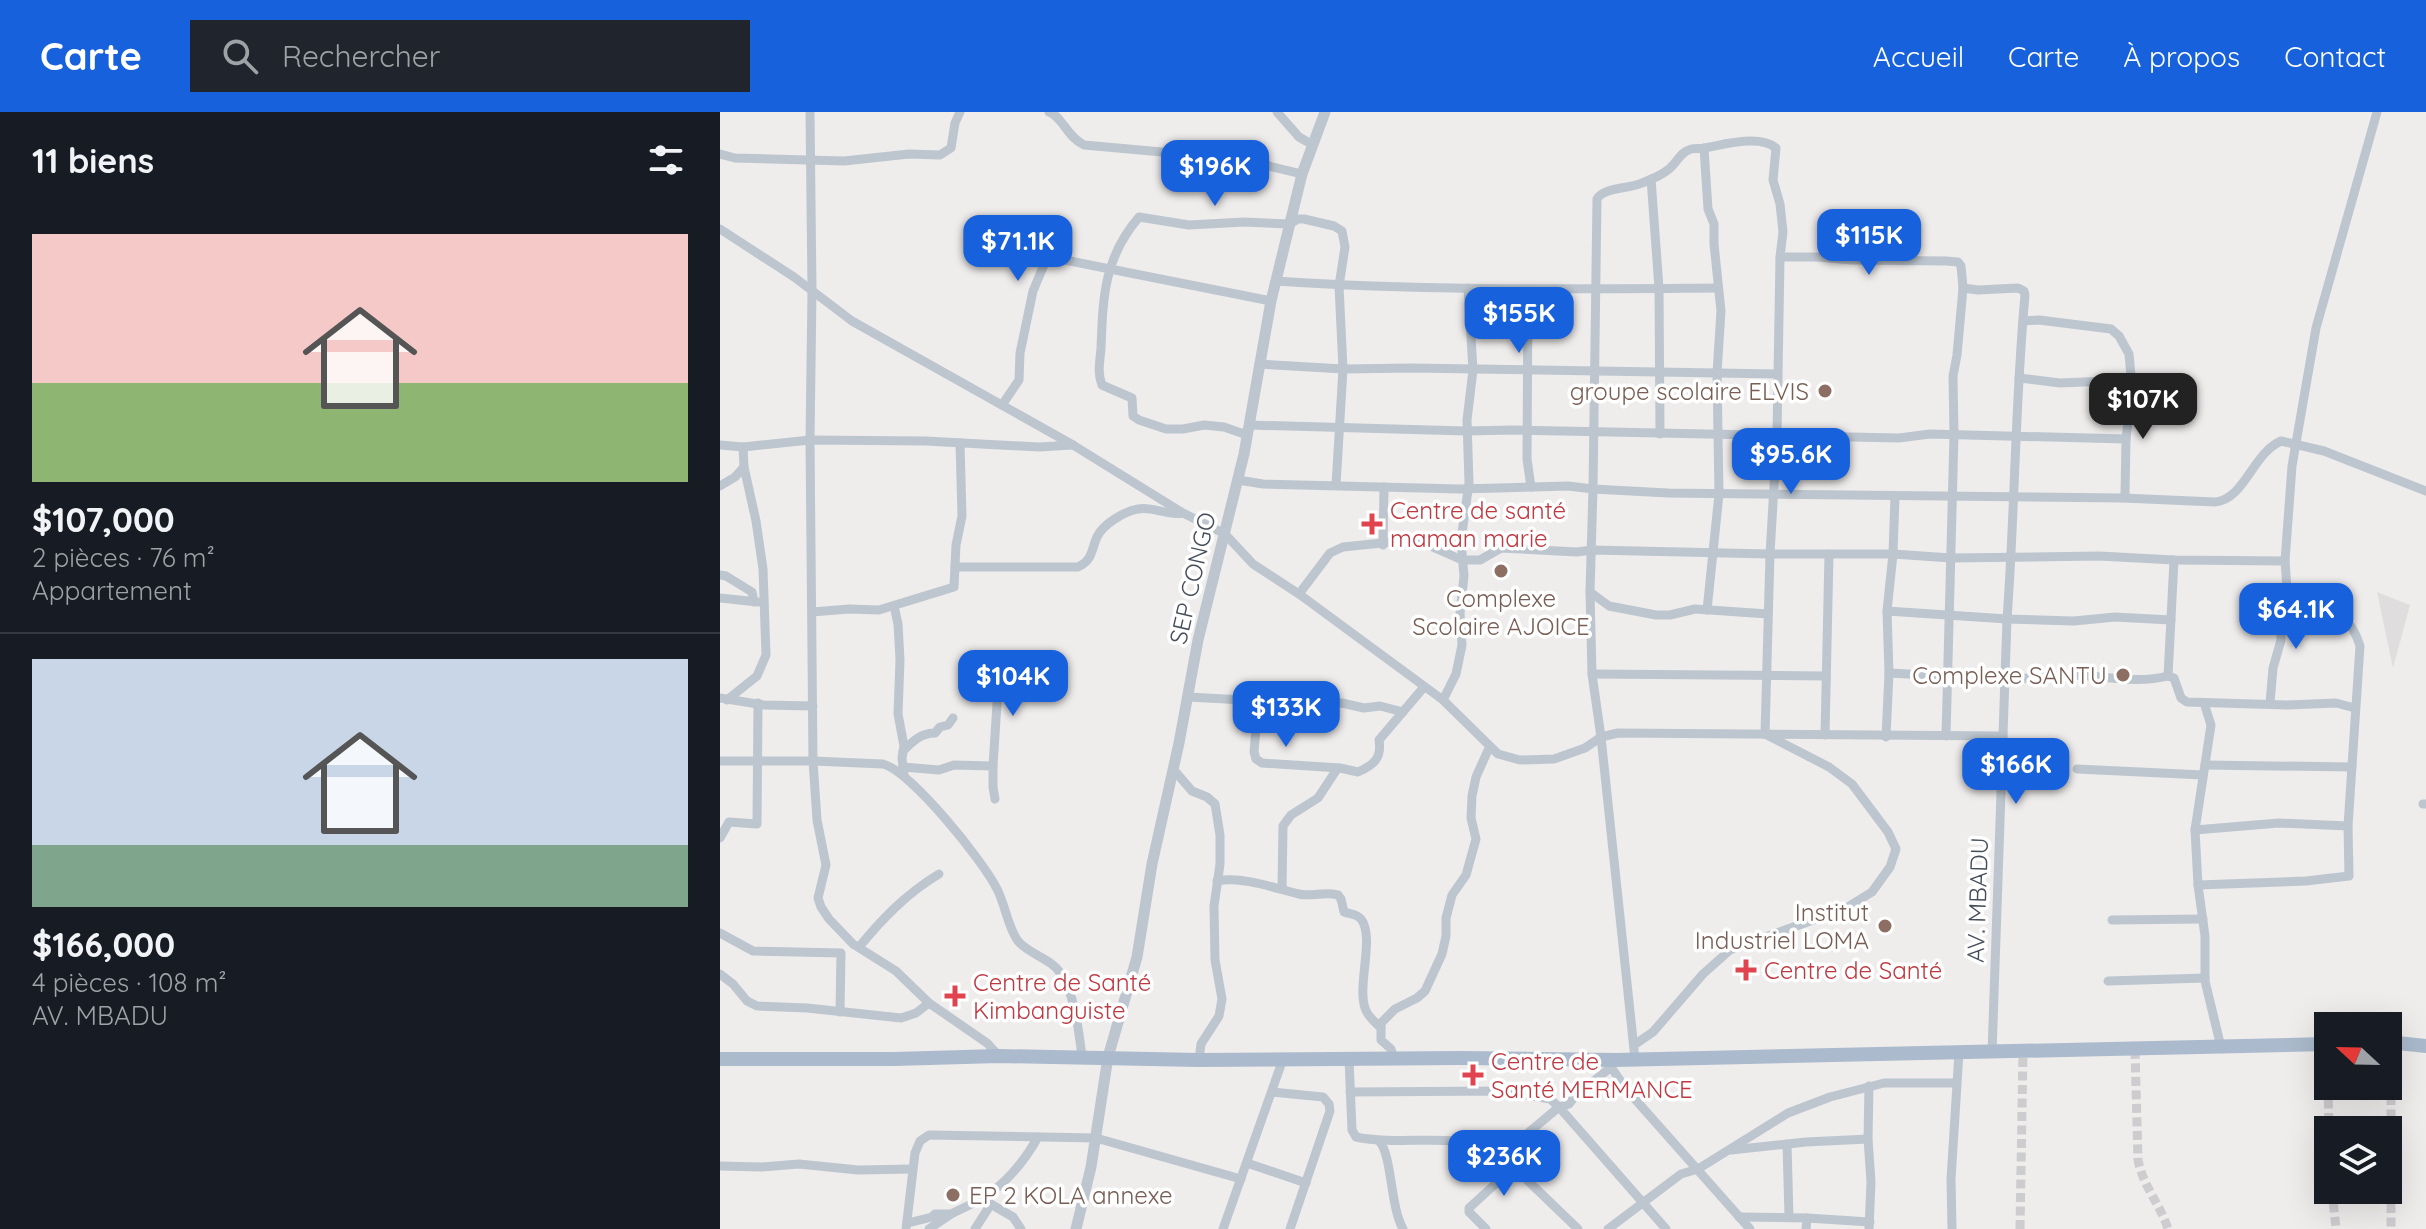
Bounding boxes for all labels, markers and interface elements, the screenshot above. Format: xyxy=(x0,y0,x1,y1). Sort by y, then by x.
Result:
search box xyxy=(190,20,750,92)
text: Carte xyxy=(40,32,142,80)
icon: search xyxy=(218,34,262,78)
text: Rechercher xyxy=(282,37,440,75)
text: Accueil xyxy=(1873,39,1964,74)
text: Carte xyxy=(2008,39,2079,74)
text: À propos xyxy=(2123,39,2240,74)
text: Contact xyxy=(2284,39,2386,74)
icon: filters xyxy=(644,138,688,182)
text: 11 biens xyxy=(32,139,154,182)
pin: $196K xyxy=(1159,140,1271,208)
text: $196K xyxy=(1179,149,1251,182)
pin: $115K xyxy=(1813,209,1925,277)
pin: $71.1K xyxy=(953,215,1083,283)
text: $115K xyxy=(1835,218,1903,251)
text: $71.1K xyxy=(981,224,1055,257)
icon: home xyxy=(288,286,432,430)
pin: $155K xyxy=(1463,287,1575,355)
text: $155K xyxy=(1483,296,1555,329)
pin: $107K xyxy=(2087,373,2199,441)
place label: groupe scolaire ELVIS xyxy=(1570,376,1809,406)
marker: groupe scolaire ELVIS xyxy=(1816,382,1834,400)
text: $107K xyxy=(2107,382,2179,415)
pin: $95.6K xyxy=(1726,428,1856,496)
text: $95.6K xyxy=(1750,437,1832,470)
place label: Centre de santé maman marie xyxy=(1390,495,1566,553)
text: $107,000 xyxy=(32,498,175,541)
street label: SEP CONGO xyxy=(1162,509,1222,647)
marker: Centre de santé maman marie xyxy=(1361,513,1383,535)
text: 2 pièces · 76 m² xyxy=(32,541,215,574)
marker: Complexe Scolaire AJOICE xyxy=(1492,562,1510,580)
text: Appartement xyxy=(32,574,192,607)
place label: Complexe Scolaire AJOICE xyxy=(1412,583,1590,641)
pin: $64.1K xyxy=(2231,583,2361,651)
text: $64.1K xyxy=(2257,592,2335,625)
pin: $104K xyxy=(957,650,1069,718)
text: $104K xyxy=(976,659,1050,692)
place label: Complexe SANTU xyxy=(1912,660,2107,690)
marker: Complexe SANTU xyxy=(2114,666,2132,684)
pin: $133K xyxy=(1230,681,1342,749)
text: $133K xyxy=(1251,690,1321,723)
icon: home xyxy=(288,711,432,855)
pin: $166K xyxy=(1960,738,2072,806)
text: $166K xyxy=(1980,747,2052,780)
street label: AV. MBADU xyxy=(1960,837,1994,963)
place label: Institut Industriel LOMA xyxy=(1695,897,1869,955)
marker: Institut Industriel LOMA xyxy=(1876,917,1894,935)
text: $166,000 xyxy=(32,923,175,966)
place label: Centre de Santé xyxy=(1764,955,1942,985)
marker: Centre de Santé xyxy=(1735,959,1757,981)
text: 4 pièces · 108 m² xyxy=(32,966,227,999)
place label: Centre de Santé Kimbanguiste xyxy=(973,967,1151,1025)
marker: Centre de Santé Kimbanguiste xyxy=(944,985,966,1007)
text: AV. MBADU xyxy=(32,999,168,1032)
north arrow xyxy=(2314,1012,2402,1100)
map controls xyxy=(2314,1012,2402,1204)
place label: Centre de Santé MERMANCE xyxy=(1491,1046,1693,1104)
marker: Centre de Santé MERMANCE xyxy=(1462,1064,1484,1086)
button: layers xyxy=(2314,1116,2402,1204)
pin: $236K xyxy=(1448,1130,1560,1198)
text: $236K xyxy=(1466,1139,1542,1172)
place label: EP 2 KOLA annexe xyxy=(969,1180,1173,1210)
marker: EP 2 KOLA annexe xyxy=(944,1186,962,1204)

